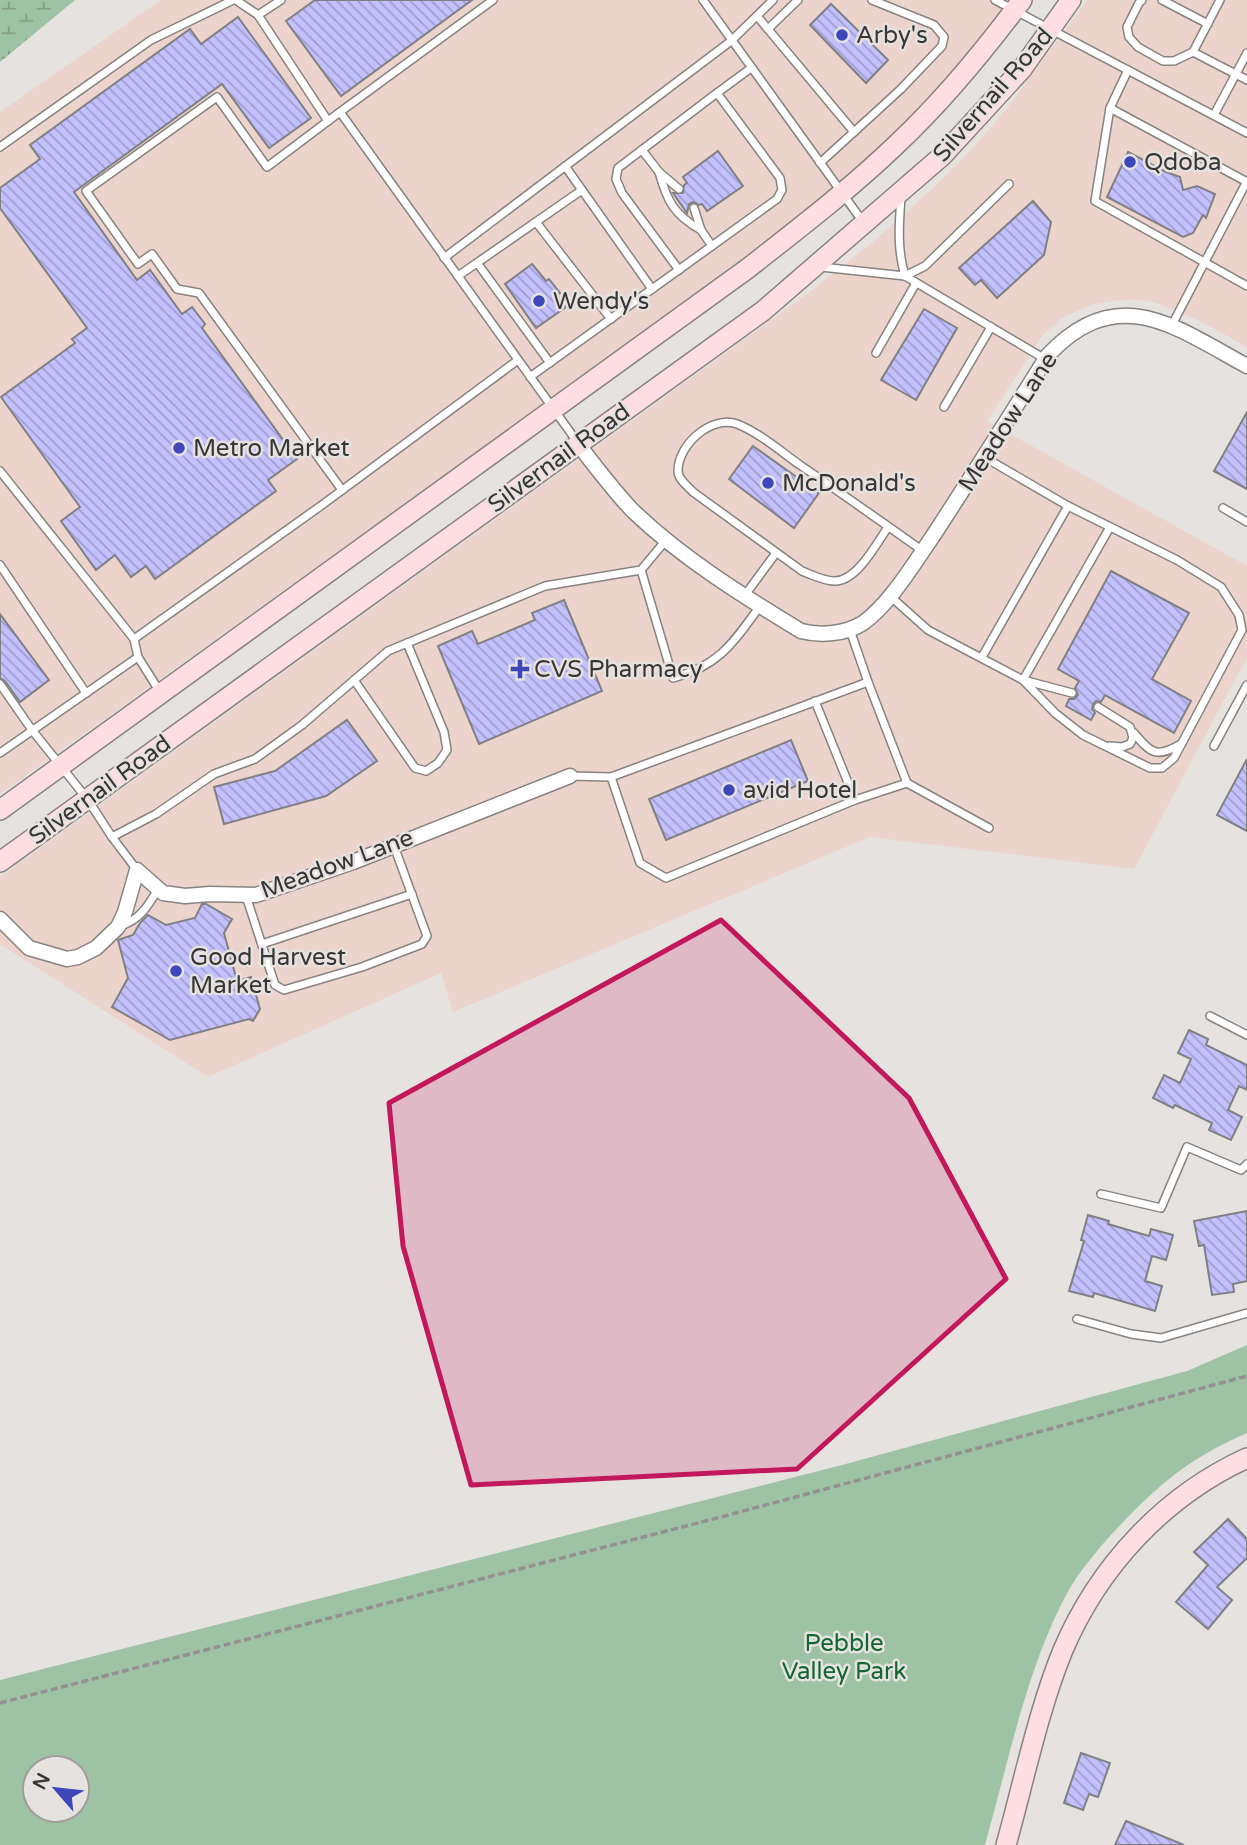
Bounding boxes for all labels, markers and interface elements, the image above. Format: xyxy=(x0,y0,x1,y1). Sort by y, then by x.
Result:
place label: Arby's xyxy=(856,21,928,50)
street label: Silvernail Road xyxy=(927,22,1059,168)
marker: Arby's xyxy=(834,27,850,43)
place label: Qdoba xyxy=(1144,148,1221,177)
marker: Qdoba xyxy=(1122,154,1138,170)
place label: Wendy's xyxy=(553,287,649,316)
marker: Wendy's xyxy=(531,293,547,309)
street label: Meadow Lane xyxy=(952,347,1064,497)
street label: Silvernail Road xyxy=(482,397,636,519)
place label: Metro Market xyxy=(193,434,350,463)
marker: Metro Market xyxy=(171,440,187,456)
place label: McDonald's xyxy=(782,469,916,498)
marker: McDonald's xyxy=(760,475,776,491)
place label: CVS Pharmacy xyxy=(534,655,703,684)
marker: CVS Pharmacy xyxy=(512,661,528,677)
street label: Silvernail Road xyxy=(23,729,177,851)
place label: avid Hotel xyxy=(743,776,857,805)
marker: avid Hotel xyxy=(721,782,737,798)
street label: Meadow Lane xyxy=(257,823,417,905)
place label: Good Harvest Market xyxy=(190,943,346,1000)
marker: Good Harvest Market xyxy=(168,963,184,979)
park label: Pebble Valley Park xyxy=(782,1629,906,1686)
north arrow xyxy=(21,1754,91,1824)
text: N xyxy=(29,1770,55,1793)

